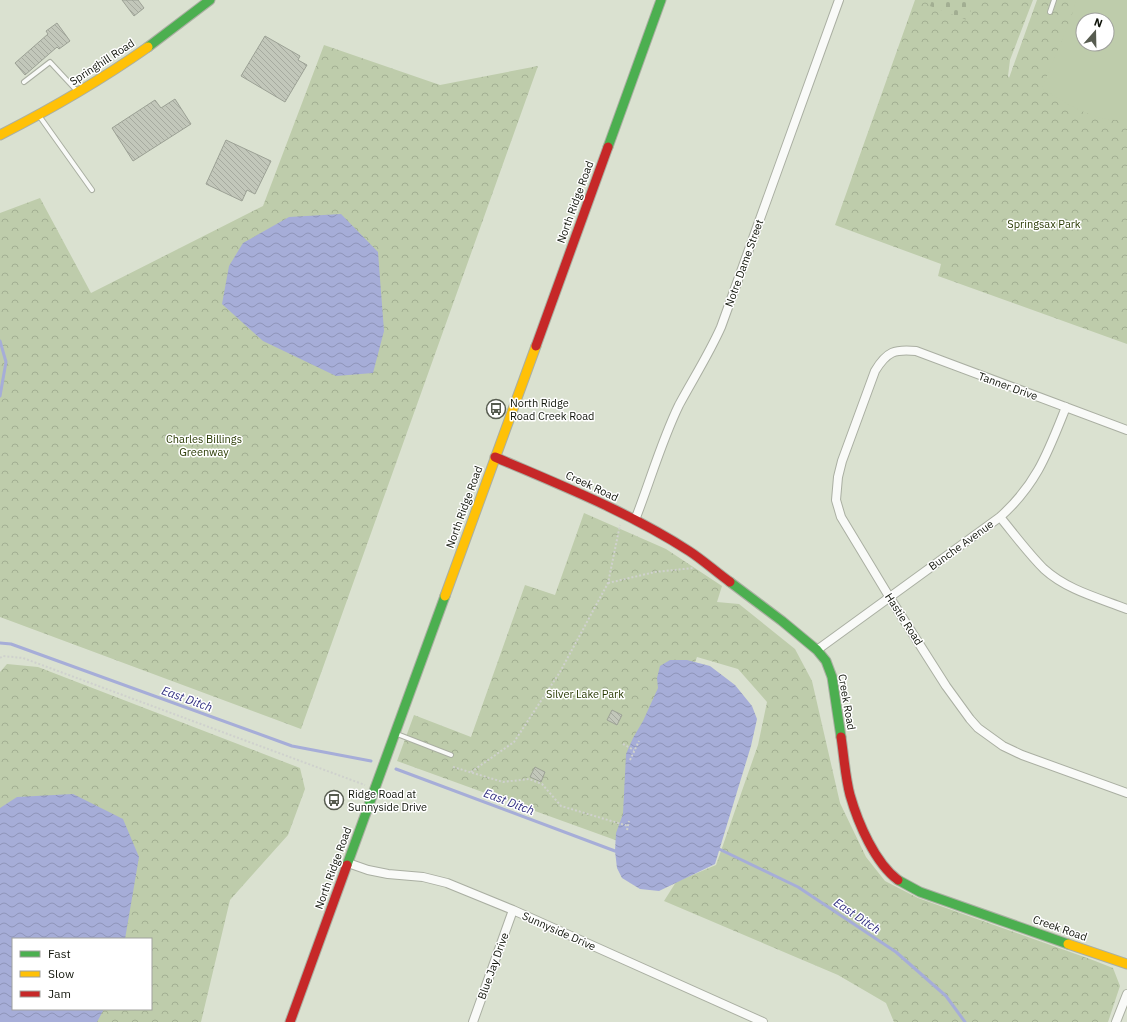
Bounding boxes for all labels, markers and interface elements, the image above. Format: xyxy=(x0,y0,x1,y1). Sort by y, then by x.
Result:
north arrow xyxy=(1075,12,1115,52)
text: N xyxy=(1092,15,1105,31)
street label: Springhill Road xyxy=(67,36,137,88)
street label: North Ridge Road xyxy=(554,159,596,245)
street label: Notre Dame Street xyxy=(722,217,766,309)
park label: Springsax Park xyxy=(1007,217,1081,231)
street label: Tanner Drive xyxy=(976,369,1040,403)
place label: North Ridge Road Creek Road xyxy=(510,396,594,423)
bus stop icon: North Ridge Road Creek Road xyxy=(485,398,507,420)
park label: Charles Billings Greenway xyxy=(166,432,242,459)
street label: North Ridge Road xyxy=(443,464,485,550)
street label: Creek Road xyxy=(563,468,621,504)
street label: Bunche Avenue xyxy=(926,517,996,573)
street label: Hastie Road xyxy=(882,590,926,648)
street label: Creek Road xyxy=(835,673,859,731)
water label: East Ditch xyxy=(160,682,215,715)
park label: Silver Lake Park xyxy=(546,687,624,701)
water label: East Ditch xyxy=(482,785,537,818)
place label: Ridge Road at Sunnyside Drive xyxy=(348,787,427,814)
bus stop icon: Ridge Road at Sunnyside Drive xyxy=(323,789,345,811)
street label: North Ridge Road xyxy=(312,825,354,911)
water label: East Ditch xyxy=(831,894,884,937)
street label: Sunnyside Drive xyxy=(520,909,598,953)
street label: Creek Road xyxy=(1031,912,1089,944)
street label: Blue Jay Drive xyxy=(474,931,512,1001)
legend xyxy=(12,938,152,1010)
text: Fast xyxy=(48,946,71,961)
text: Slow xyxy=(48,966,74,981)
text: Jam xyxy=(48,986,71,1001)

